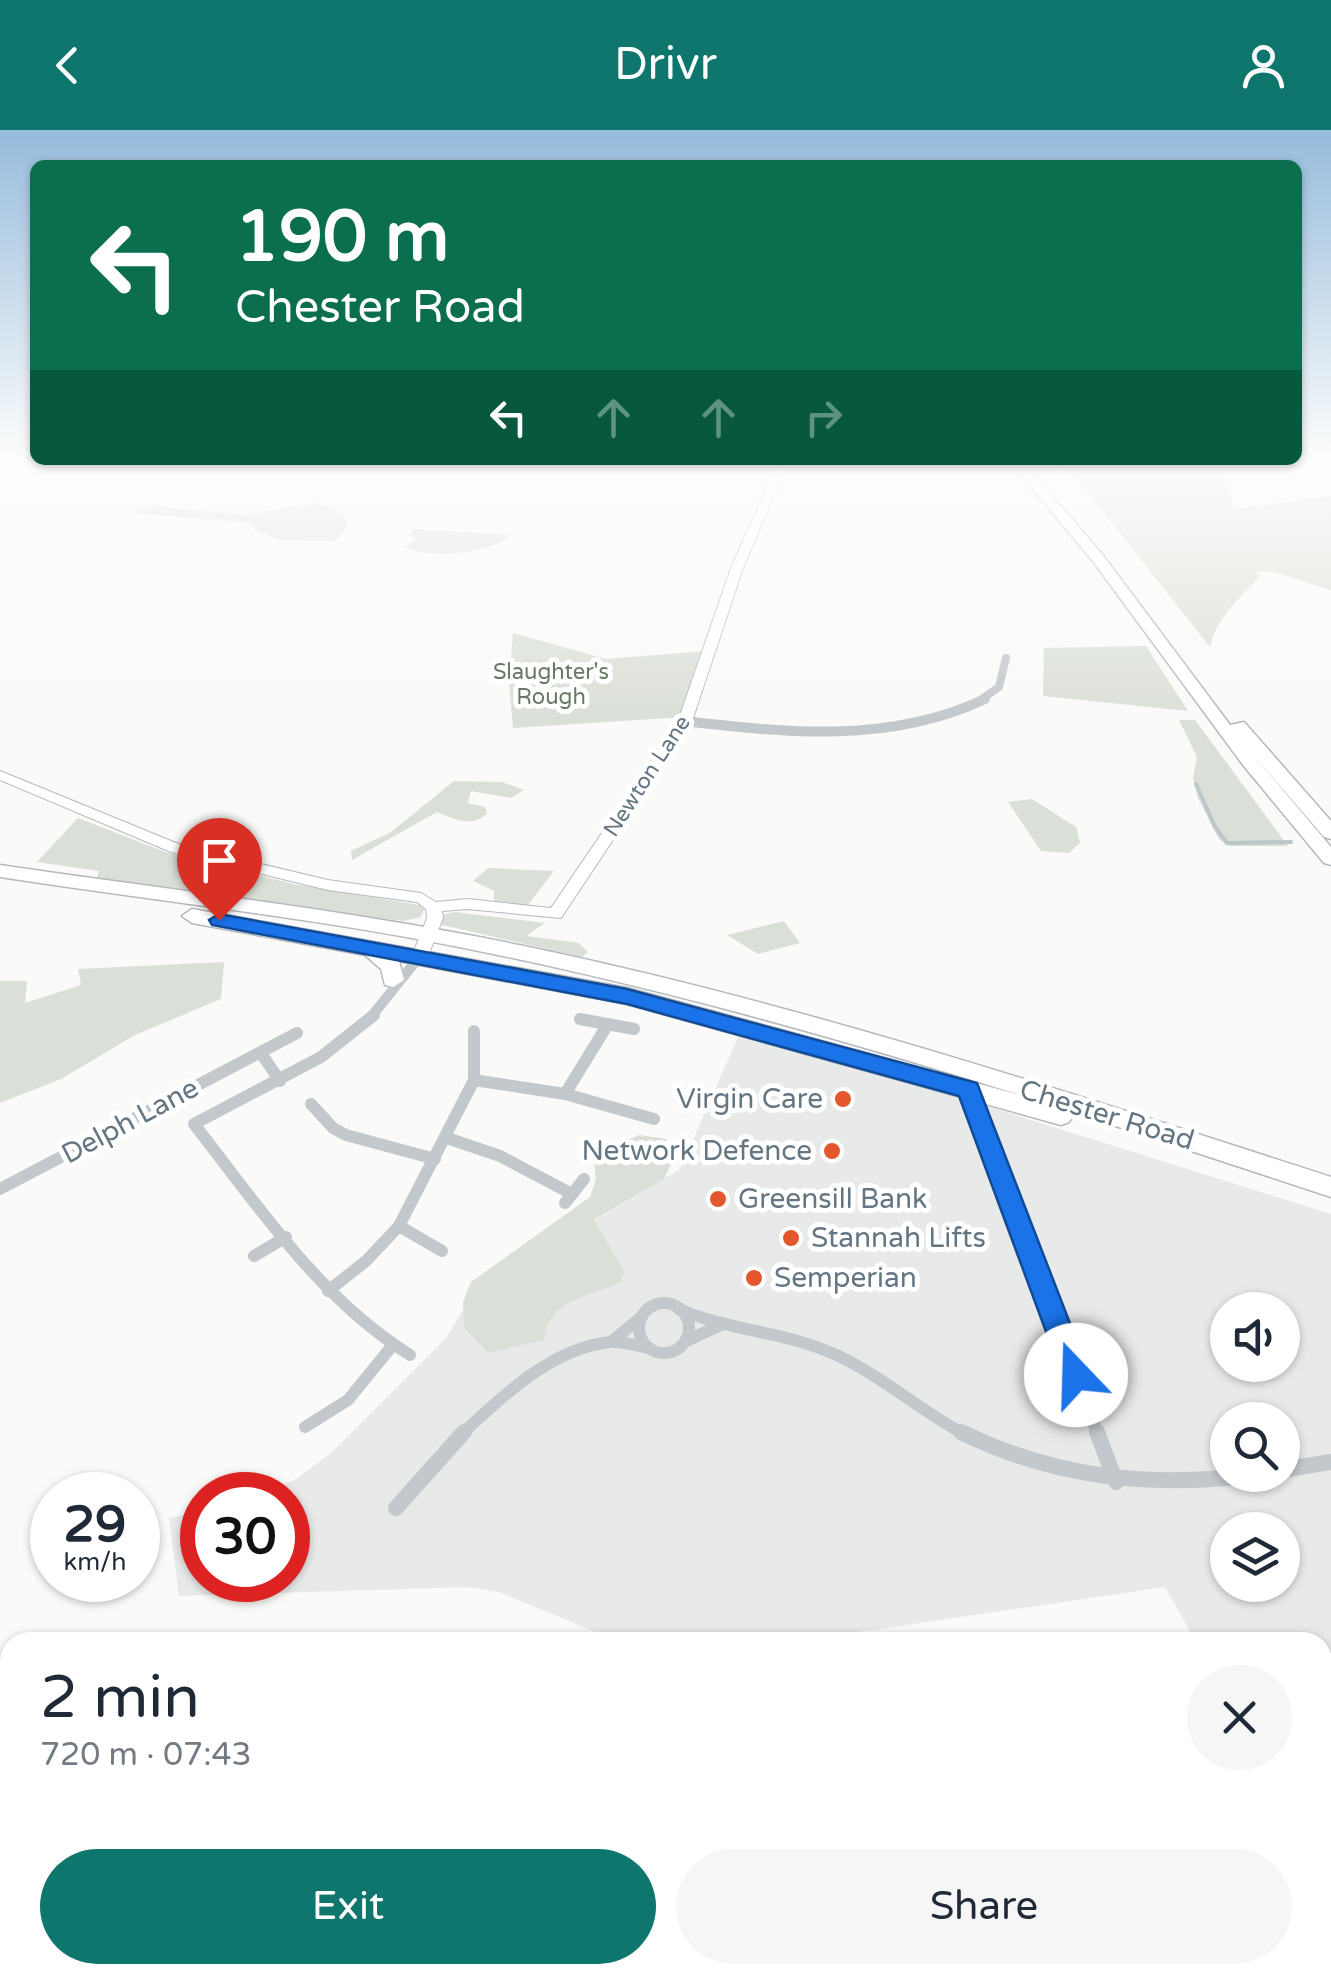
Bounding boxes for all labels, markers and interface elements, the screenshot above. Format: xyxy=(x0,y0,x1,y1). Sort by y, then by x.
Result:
icon: back xyxy=(40,38,95,93)
text: Drivr xyxy=(614,38,717,92)
icon: person xyxy=(1236,38,1291,93)
text: 190 m xyxy=(235,196,449,280)
icon: left xyxy=(70,200,200,330)
text: Chester Road xyxy=(235,281,525,335)
icon: left xyxy=(481,390,536,445)
icon: ahead xyxy=(586,390,641,445)
icon: ahead xyxy=(691,390,746,445)
icon: right xyxy=(796,390,851,445)
park label: Slaughter's Rough xyxy=(493,659,609,710)
street label: Newton Lane xyxy=(598,711,696,841)
pin xyxy=(177,818,262,921)
icon: arrive xyxy=(192,833,247,888)
street label: Delph Lane xyxy=(56,1071,204,1171)
street label: Chester Road xyxy=(1016,1072,1198,1158)
place label: Virgin Care xyxy=(676,1082,823,1116)
marker: Virgin Care xyxy=(832,1088,854,1110)
place label: Network Defence xyxy=(581,1134,812,1168)
marker: Network Defence xyxy=(821,1140,843,1162)
place label: Greensill Bank xyxy=(738,1182,927,1216)
marker: Greensill Bank xyxy=(707,1188,729,1210)
place label: Stannah Lifts xyxy=(811,1221,986,1255)
marker: Stannah Lifts xyxy=(780,1227,802,1249)
place label: Semperian xyxy=(774,1261,917,1295)
marker: Semperian xyxy=(743,1267,765,1289)
map controls xyxy=(1210,1292,1300,1602)
button: sound xyxy=(1210,1292,1300,1382)
position arrow xyxy=(1024,1323,1128,1427)
button: search xyxy=(1210,1402,1300,1492)
speed limit sign: 30 xyxy=(180,1472,310,1602)
text: 29 xyxy=(64,1495,126,1555)
button: layers xyxy=(1210,1512,1300,1602)
text: km/h xyxy=(64,1547,126,1577)
text: 2 min xyxy=(40,1662,200,1734)
button: close xyxy=(1187,1665,1292,1770)
text: 720 m · 07:43 xyxy=(40,1736,252,1774)
button: Exit xyxy=(40,1849,656,1964)
button: Share xyxy=(676,1849,1292,1964)

